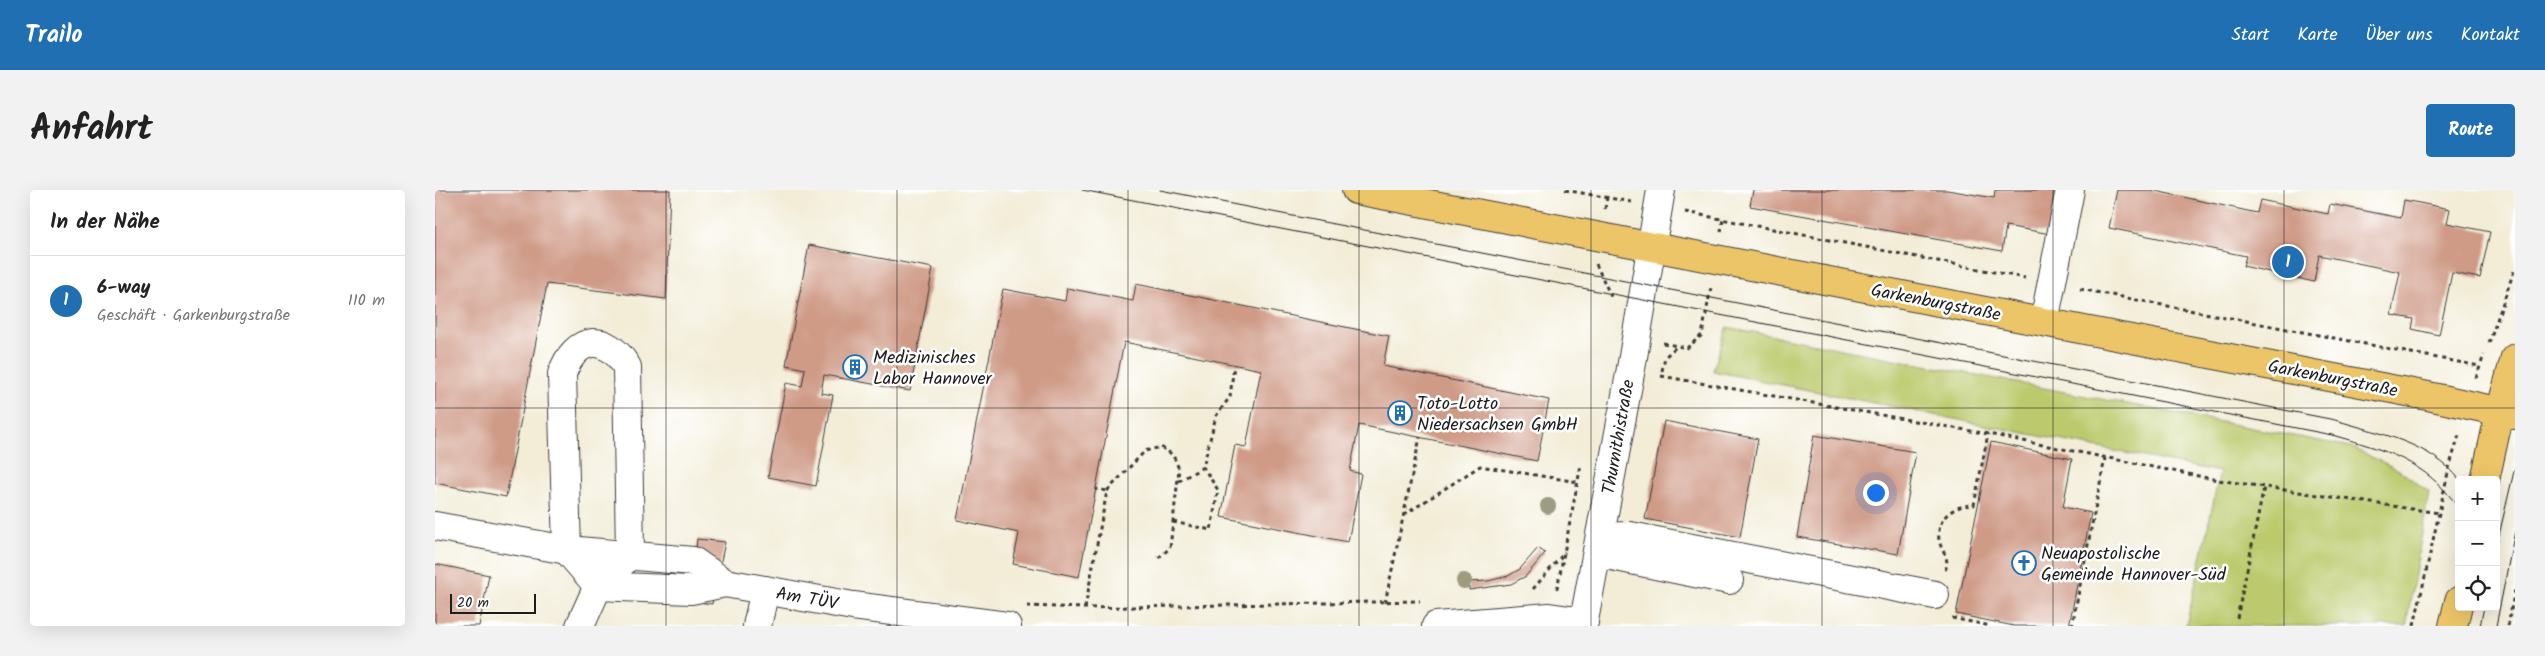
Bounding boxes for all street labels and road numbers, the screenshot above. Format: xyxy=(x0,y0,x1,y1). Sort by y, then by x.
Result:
street label: Garkenburgstraße xyxy=(1868,277,2003,330)
street label: Garkenburgstraße xyxy=(2265,353,2400,406)
street label: Thurnithistraße xyxy=(1595,377,1644,497)
street label: Am TÜV xyxy=(774,580,841,619)

